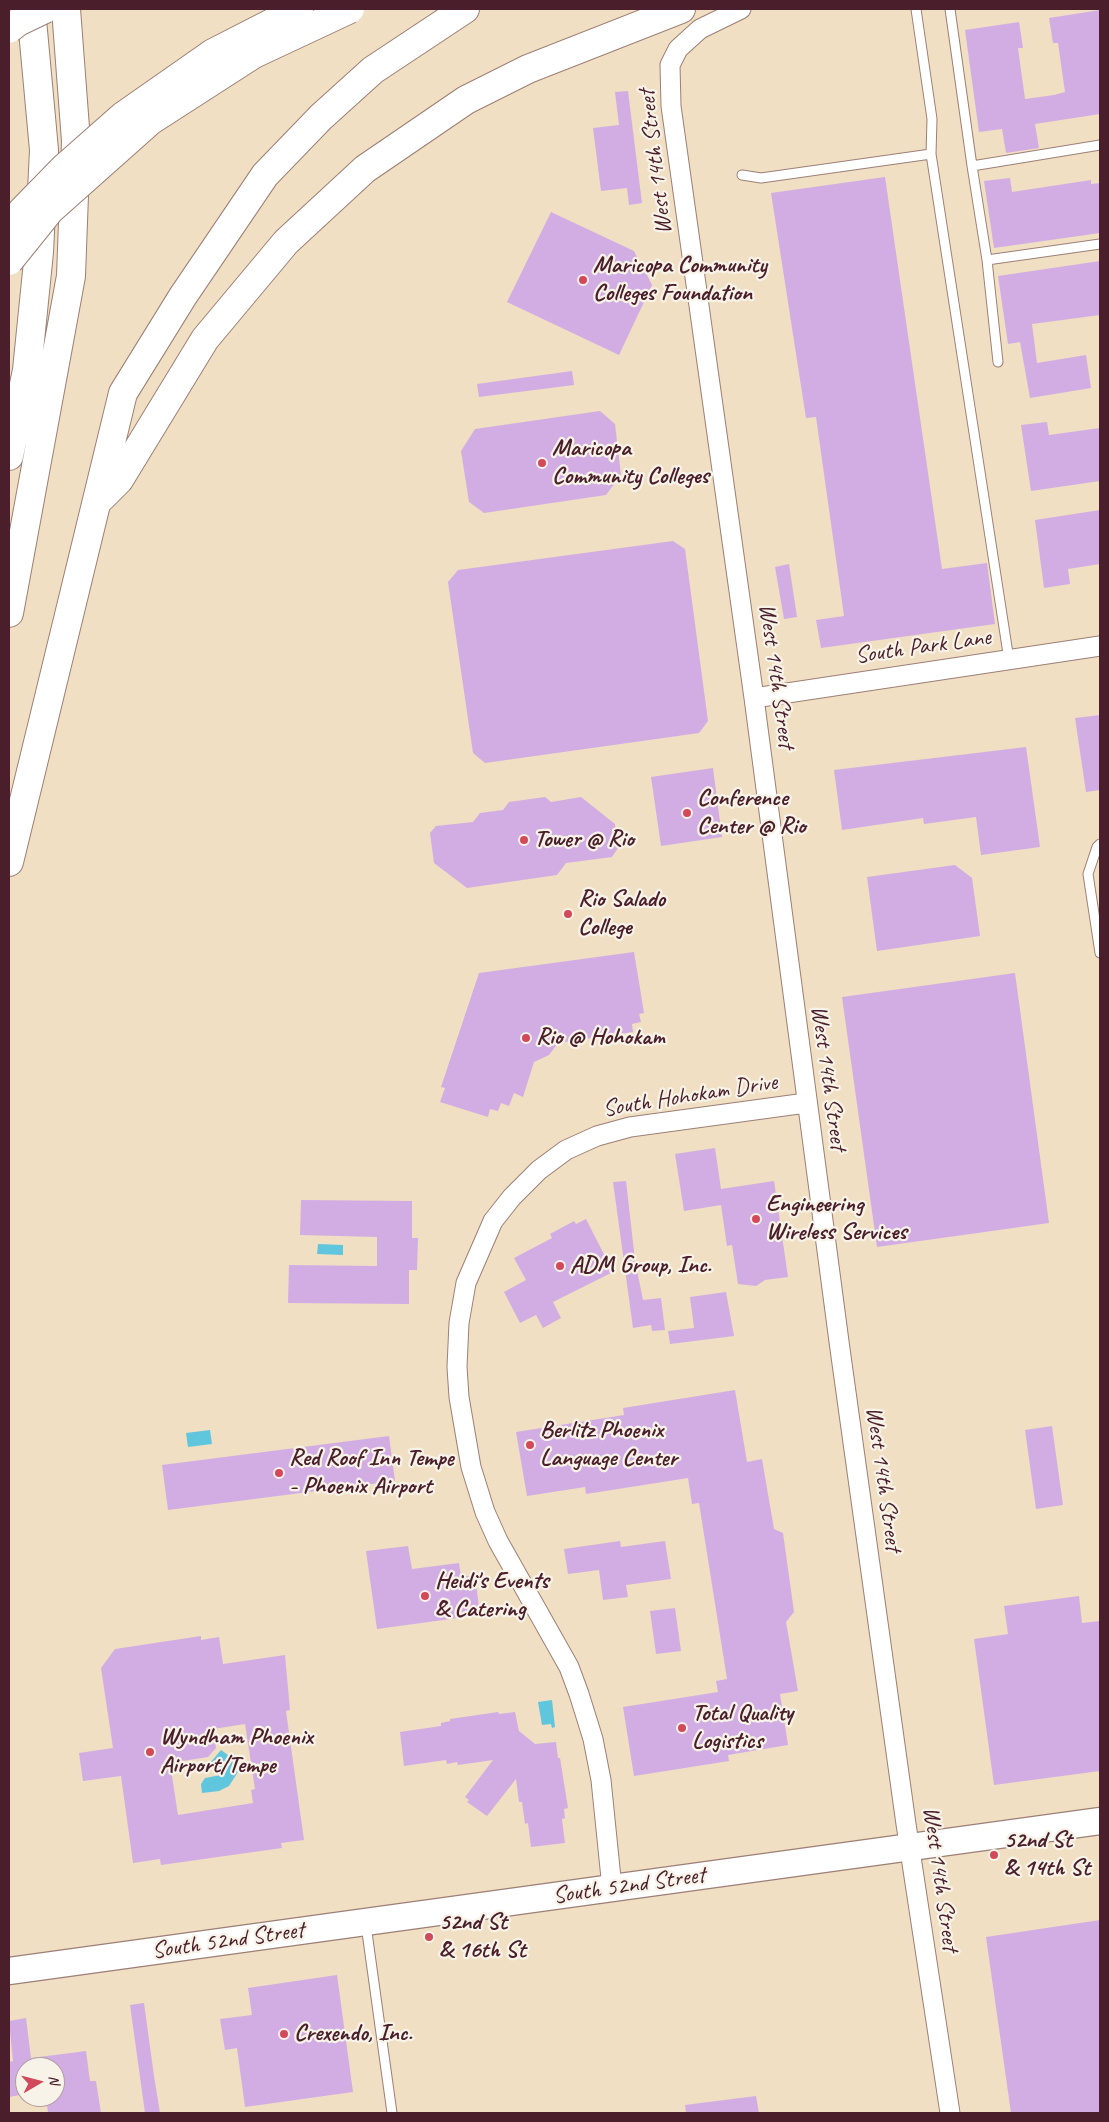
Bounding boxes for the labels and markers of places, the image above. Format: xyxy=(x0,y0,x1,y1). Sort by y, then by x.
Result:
place label: Maricopa Community Colleges Foundation xyxy=(593,252,767,308)
marker: Maricopa Community Colleges Foundation xyxy=(577,274,589,286)
place label: Maricopa Community Colleges xyxy=(552,435,709,491)
marker: Maricopa Community Colleges xyxy=(536,457,548,469)
place label: Conference Center @ Rio xyxy=(697,785,806,841)
marker: Conference Center @ Rio xyxy=(681,807,693,819)
place label: Tower @ Rio xyxy=(534,826,634,854)
marker: Tower @ Rio xyxy=(518,834,530,846)
place label: Rio Salado College xyxy=(578,886,665,942)
marker: Rio Salado College xyxy=(562,908,574,920)
place label: Rio @ Hohokam xyxy=(536,1024,665,1052)
marker: Rio @ Hohokam xyxy=(520,1032,532,1044)
place label: Engineering Wireless Services xyxy=(766,1191,907,1247)
marker: Engineering Wireless Services xyxy=(750,1213,762,1225)
place label: ADM Group, Inc. xyxy=(570,1252,711,1280)
marker: ADM Group, Inc. xyxy=(554,1260,566,1272)
place label: Berlitz Phoenix Language Center xyxy=(540,1417,677,1473)
marker: Berlitz Phoenix Language Center xyxy=(524,1439,536,1451)
place label: Red Roof Inn Tempe - Phoenix Airport xyxy=(289,1445,453,1501)
marker: Red Roof Inn Tempe - Phoenix Airport xyxy=(273,1467,285,1479)
place label: Heidi's Events & Catering xyxy=(435,1568,549,1624)
marker: Heidi's Events & Catering xyxy=(419,1590,431,1602)
place label: Total Quality Logistics xyxy=(692,1700,793,1756)
marker: Total Quality Logistics xyxy=(676,1722,688,1734)
place label: Wyndham Phoenix Airport/Tempe xyxy=(160,1724,313,1780)
marker: Wyndham Phoenix Airport/Tempe xyxy=(144,1746,156,1758)
place label: 52nd St & 14th St xyxy=(1004,1827,1090,1883)
marker: 52nd St & 14th St xyxy=(988,1849,1000,1861)
place label: 52nd St & 16th St xyxy=(439,1909,526,1965)
marker: 52nd St & 16th St xyxy=(423,1931,435,1943)
place label: Crexendo, Inc. xyxy=(294,2020,412,2048)
marker: Crexendo, Inc. xyxy=(278,2028,290,2040)

